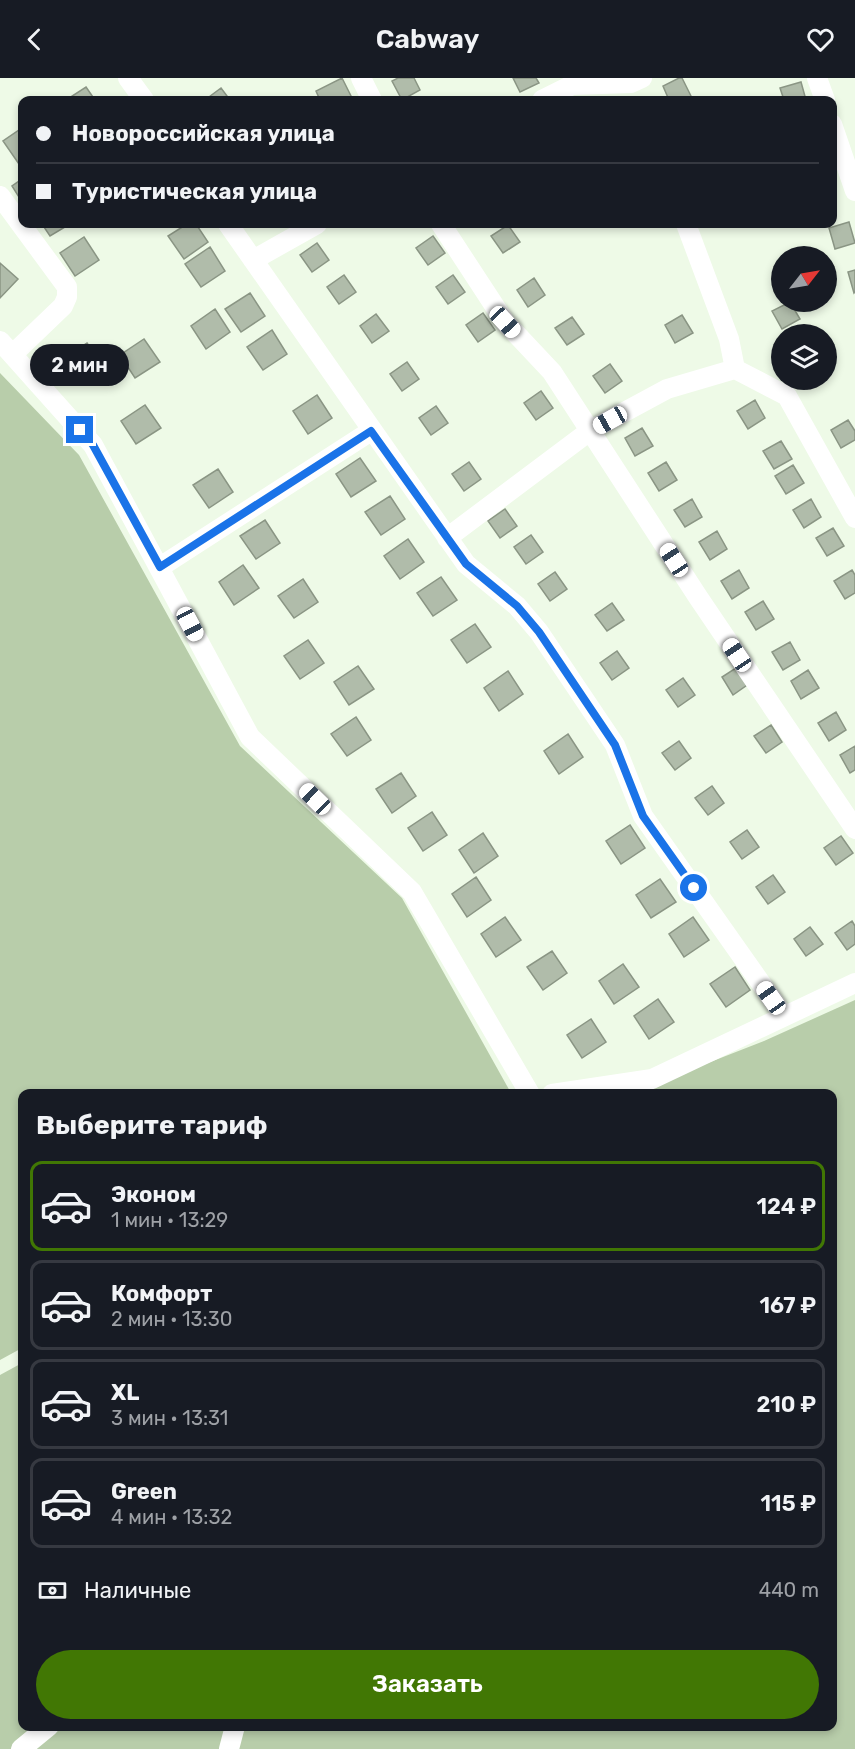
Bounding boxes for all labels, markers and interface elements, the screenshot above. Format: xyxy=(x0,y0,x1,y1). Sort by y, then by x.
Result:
icon: back xyxy=(18,23,51,56)
text: Cabway xyxy=(376,23,479,55)
icon: heart xyxy=(804,23,837,56)
text: Новороссийская улица xyxy=(72,120,335,147)
text: Туристическая улица xyxy=(72,178,317,205)
north arrow xyxy=(771,246,837,312)
map controls xyxy=(771,246,837,390)
car xyxy=(486,303,524,341)
button: layers xyxy=(771,324,837,390)
callout: 2 мин xyxy=(31,343,130,385)
text: 2 мин xyxy=(51,353,108,377)
car xyxy=(590,403,630,437)
route end xyxy=(66,416,93,443)
car xyxy=(657,540,691,580)
car xyxy=(174,604,206,644)
car xyxy=(719,635,755,675)
car xyxy=(296,780,334,818)
route start xyxy=(680,874,707,901)
car xyxy=(753,978,789,1018)
text: Выберите тариф xyxy=(36,1109,267,1141)
icon: car xyxy=(39,1179,93,1233)
text: Эконом xyxy=(111,1181,196,1208)
text: 124 ₽ xyxy=(757,1193,816,1220)
text: 1 мин · 13:29 xyxy=(111,1208,228,1232)
icon: car xyxy=(39,1278,93,1332)
text: Комфорт xyxy=(111,1280,212,1307)
text: 167 ₽ xyxy=(759,1292,816,1319)
text: 2 мин · 13:30 xyxy=(111,1307,232,1331)
icon: car xyxy=(39,1377,93,1431)
text: XL xyxy=(111,1379,139,1406)
text: 210 ₽ xyxy=(756,1391,816,1418)
text: 3 мин · 13:31 xyxy=(111,1406,228,1430)
icon: car xyxy=(39,1476,93,1530)
text: Green xyxy=(111,1478,177,1505)
text: 115 ₽ xyxy=(761,1490,816,1517)
text: 4 мин · 13:32 xyxy=(111,1505,232,1529)
icon: cash xyxy=(36,1574,69,1607)
text: Наличные xyxy=(84,1577,191,1604)
text: 440 m xyxy=(759,1578,819,1602)
button: Заказать xyxy=(36,1650,819,1719)

